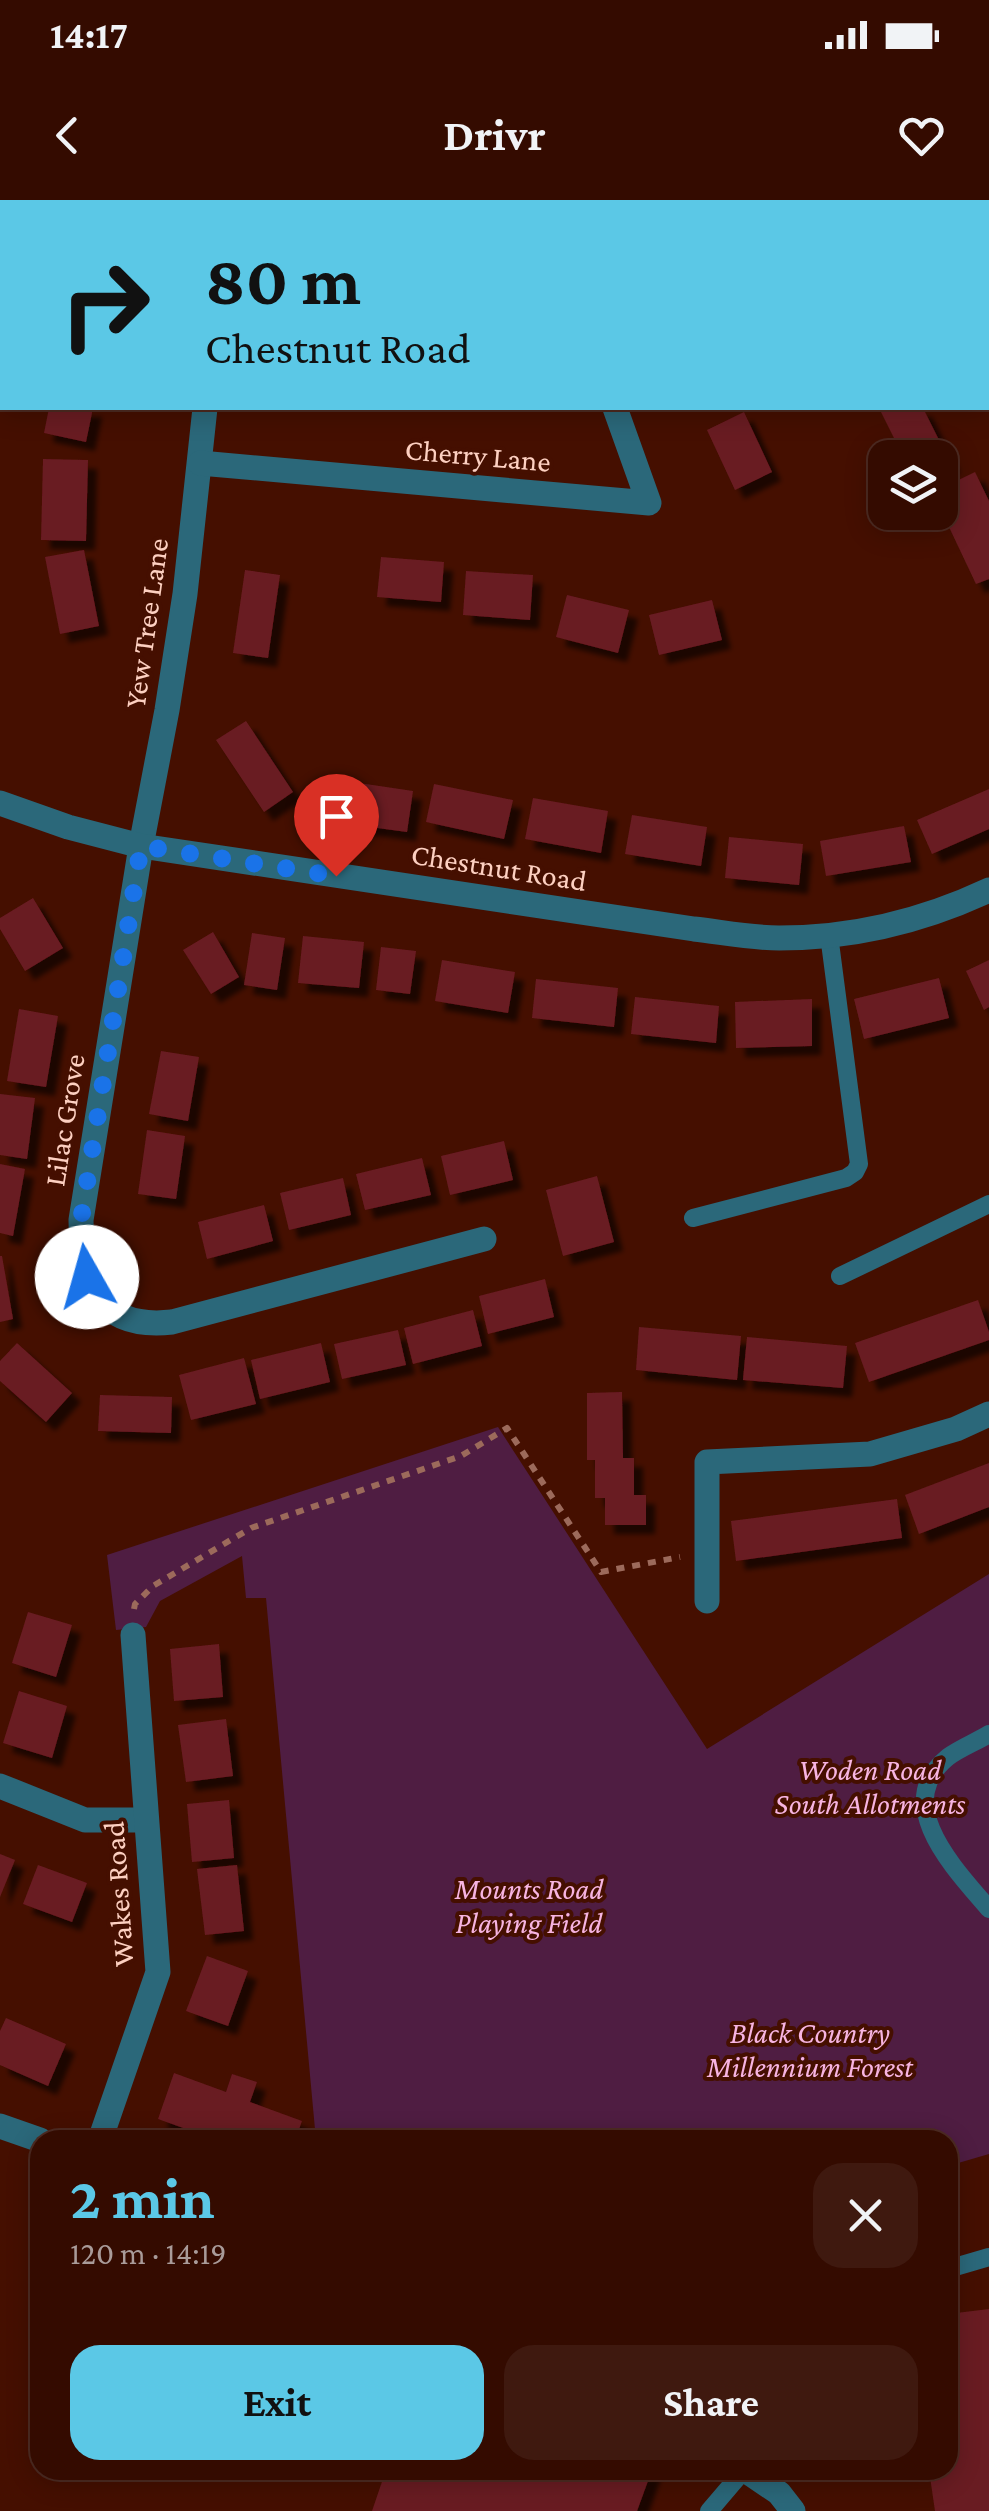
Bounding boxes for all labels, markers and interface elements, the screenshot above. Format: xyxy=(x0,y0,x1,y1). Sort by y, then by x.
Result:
text: 14:17 xyxy=(50,14,128,56)
icon: back xyxy=(40,108,95,163)
icon: heart xyxy=(894,108,949,163)
text: Drivr xyxy=(443,110,546,160)
icon: right xyxy=(40,240,170,370)
text: 80 m xyxy=(205,241,361,319)
text: Chestnut Road xyxy=(205,323,471,373)
street label: Cherry Lane xyxy=(404,432,552,479)
map controls xyxy=(868,440,958,530)
button: layers xyxy=(868,440,958,530)
street label: Yew Tree Lane xyxy=(118,536,174,710)
pin xyxy=(294,774,379,877)
icon: arrive xyxy=(309,789,364,844)
street label: Chestnut Road xyxy=(409,837,589,897)
street label: Lilac Grove xyxy=(37,1052,91,1188)
position arrow xyxy=(35,1225,139,1329)
park label: Woden Road South Allotments xyxy=(775,1753,966,1820)
street label: Wakes Road xyxy=(96,1820,140,1968)
park label: Mounts Road Playing Field xyxy=(454,1872,604,1940)
park label: Black Country Millennium Forest xyxy=(706,2016,914,2083)
button: close xyxy=(813,2163,918,2268)
text: 2 min xyxy=(70,2164,215,2231)
text: 120 m · 14:19 xyxy=(70,2235,227,2271)
button: Exit xyxy=(70,2345,484,2460)
button: Share xyxy=(504,2345,918,2460)

